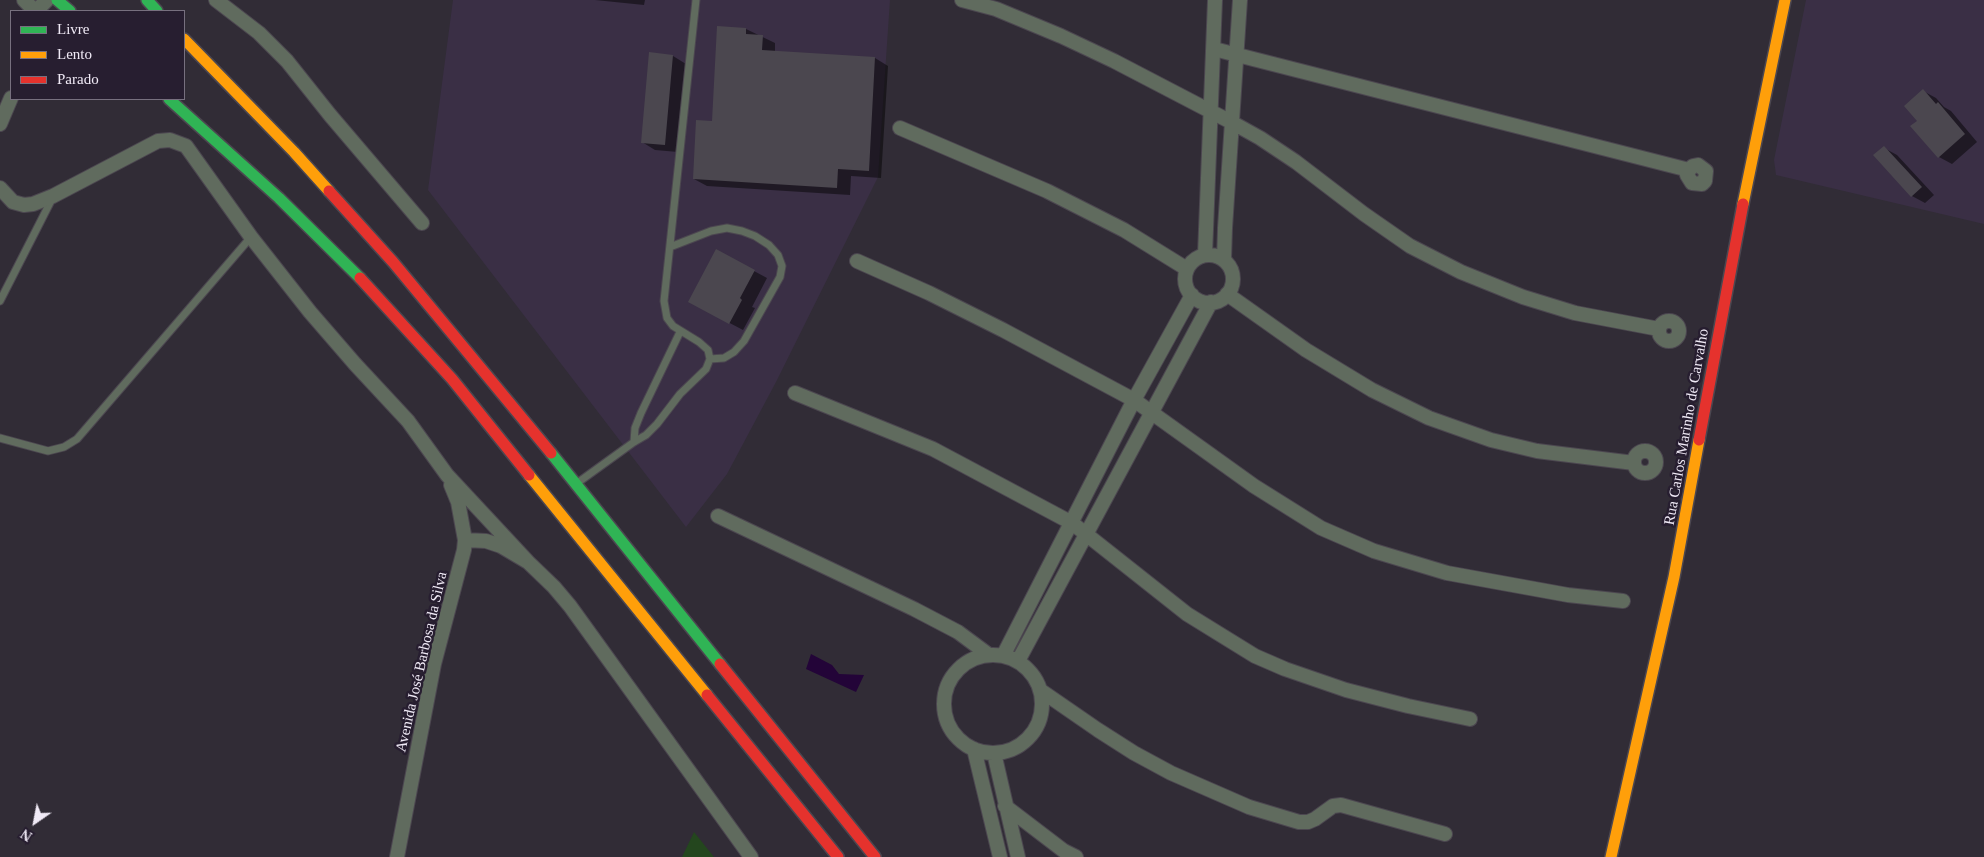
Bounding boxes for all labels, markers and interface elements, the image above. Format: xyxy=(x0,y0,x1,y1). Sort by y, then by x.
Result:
legend xyxy=(10,10,185,100)
text: Livre xyxy=(57,21,89,37)
text: Lento xyxy=(57,46,92,62)
text: Parado xyxy=(57,71,99,87)
street label: Rua Carlos Marinho de Carvalho xyxy=(1661,327,1713,527)
street label: Avenida José Barbosa da Silva xyxy=(392,570,452,754)
north arrow xyxy=(10,797,60,847)
text: N xyxy=(18,826,35,844)

